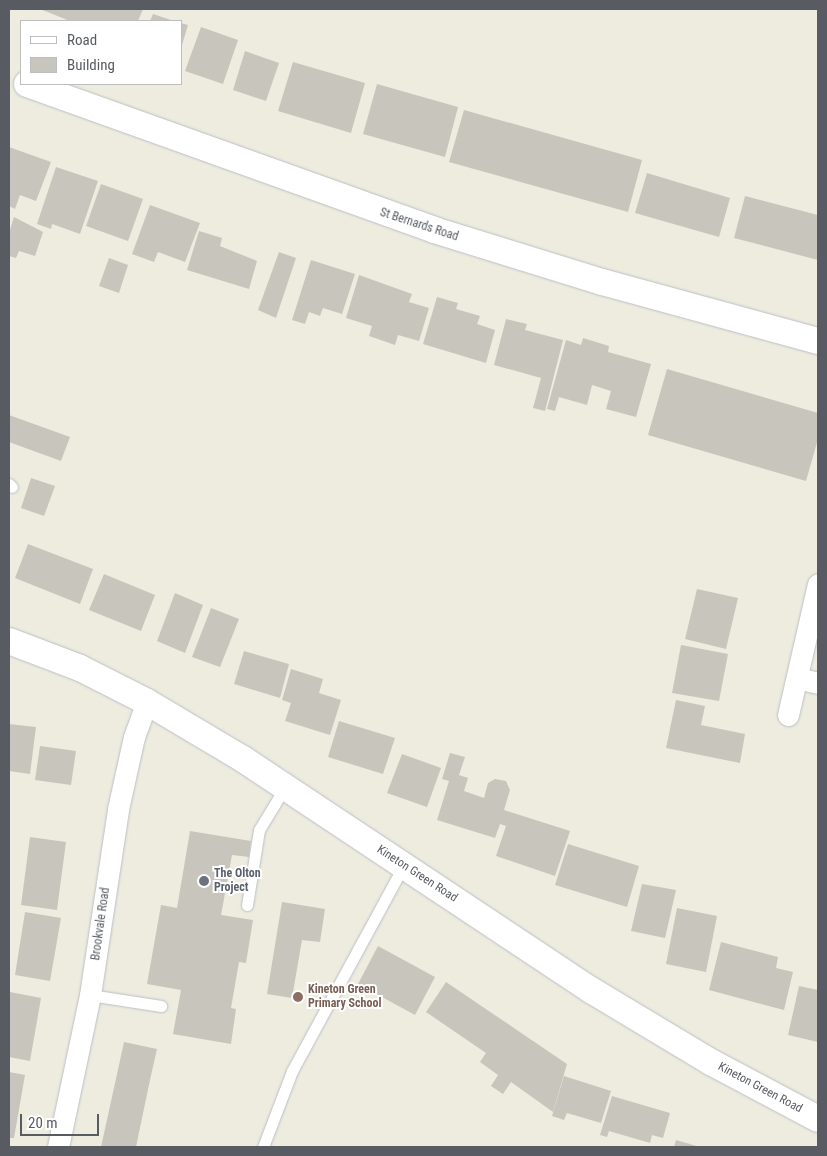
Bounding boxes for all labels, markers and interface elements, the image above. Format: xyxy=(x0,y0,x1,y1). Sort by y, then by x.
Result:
legend xyxy=(20,20,182,85)
text: Road xyxy=(67,31,97,49)
text: Building xyxy=(67,56,115,74)
street label: St Bernards Road xyxy=(378,206,460,244)
street label: Kineton Green Road xyxy=(374,843,460,905)
place label: The Olton Project xyxy=(214,867,261,895)
marker: The Olton Project xyxy=(198,875,210,887)
street label: Brookvale Road xyxy=(89,887,113,961)
place label: Kineton Green Primary School xyxy=(308,983,381,1011)
marker: Kineton Green Primary School xyxy=(292,991,304,1003)
street label: Kineton Green Road xyxy=(715,1060,805,1116)
scale bar xyxy=(22,1104,101,1136)
text: 20 m xyxy=(28,1114,58,1132)

